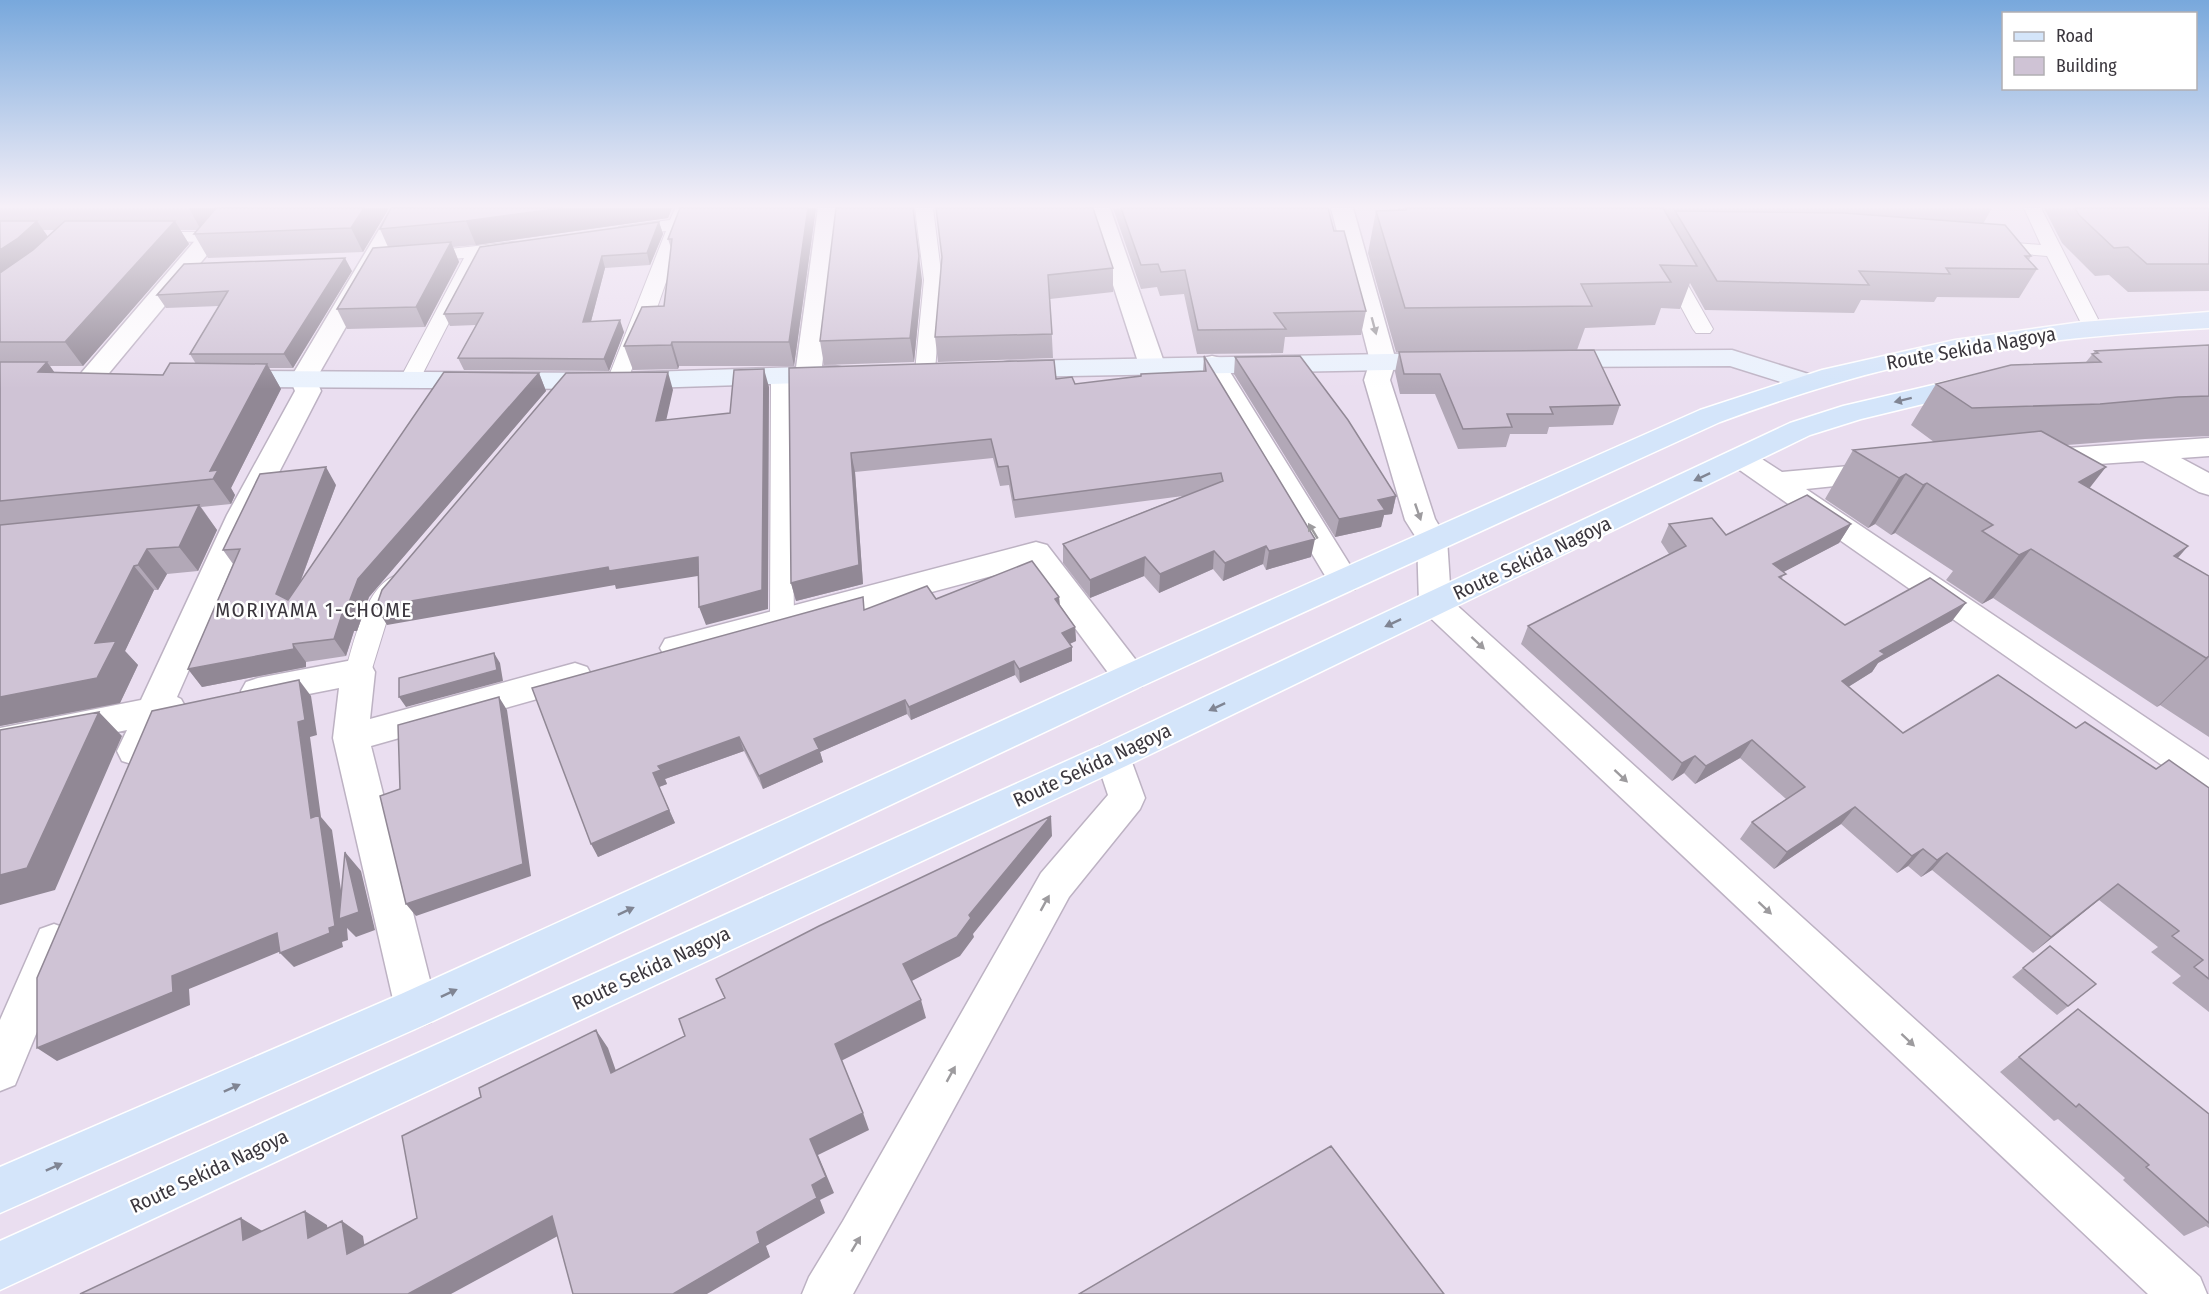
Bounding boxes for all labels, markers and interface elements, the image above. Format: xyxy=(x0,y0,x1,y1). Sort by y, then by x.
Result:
legend xyxy=(2002,12,2197,90)
text: Road xyxy=(2056,25,2093,47)
text: Building xyxy=(2056,55,2117,77)
one-way arrow xyxy=(1369,316,1379,335)
street label: Route Sekida Nagoya xyxy=(1884,321,2058,375)
one-way arrow xyxy=(1894,395,1912,405)
one-way arrow xyxy=(1694,472,1711,481)
one-way arrow xyxy=(1413,503,1423,521)
street label: Route Sekida Nagoya xyxy=(1449,511,1615,605)
one-way arrow xyxy=(1308,522,1318,539)
district label: MORIYAMA 1-CHOME xyxy=(215,597,413,623)
one-way arrow xyxy=(1385,619,1402,628)
one-way arrow xyxy=(1470,636,1485,649)
one-way arrow xyxy=(1209,702,1226,711)
street label: Route Sekida Nagoya xyxy=(1009,718,1175,812)
one-way arrow xyxy=(1614,768,1628,782)
one-way arrow xyxy=(1040,894,1050,911)
one-way arrow xyxy=(1757,901,1772,915)
one-way arrow xyxy=(617,906,634,915)
street label: Route Sekida Nagoya xyxy=(568,921,734,1015)
one-way arrow xyxy=(440,987,458,997)
one-way arrow xyxy=(1900,1033,1915,1046)
one-way arrow xyxy=(946,1065,956,1082)
one-way arrow xyxy=(224,1084,241,1093)
street label: Route Sekida Nagoya xyxy=(126,1124,292,1218)
one-way arrow xyxy=(45,1162,62,1171)
one-way arrow xyxy=(851,1236,862,1252)

